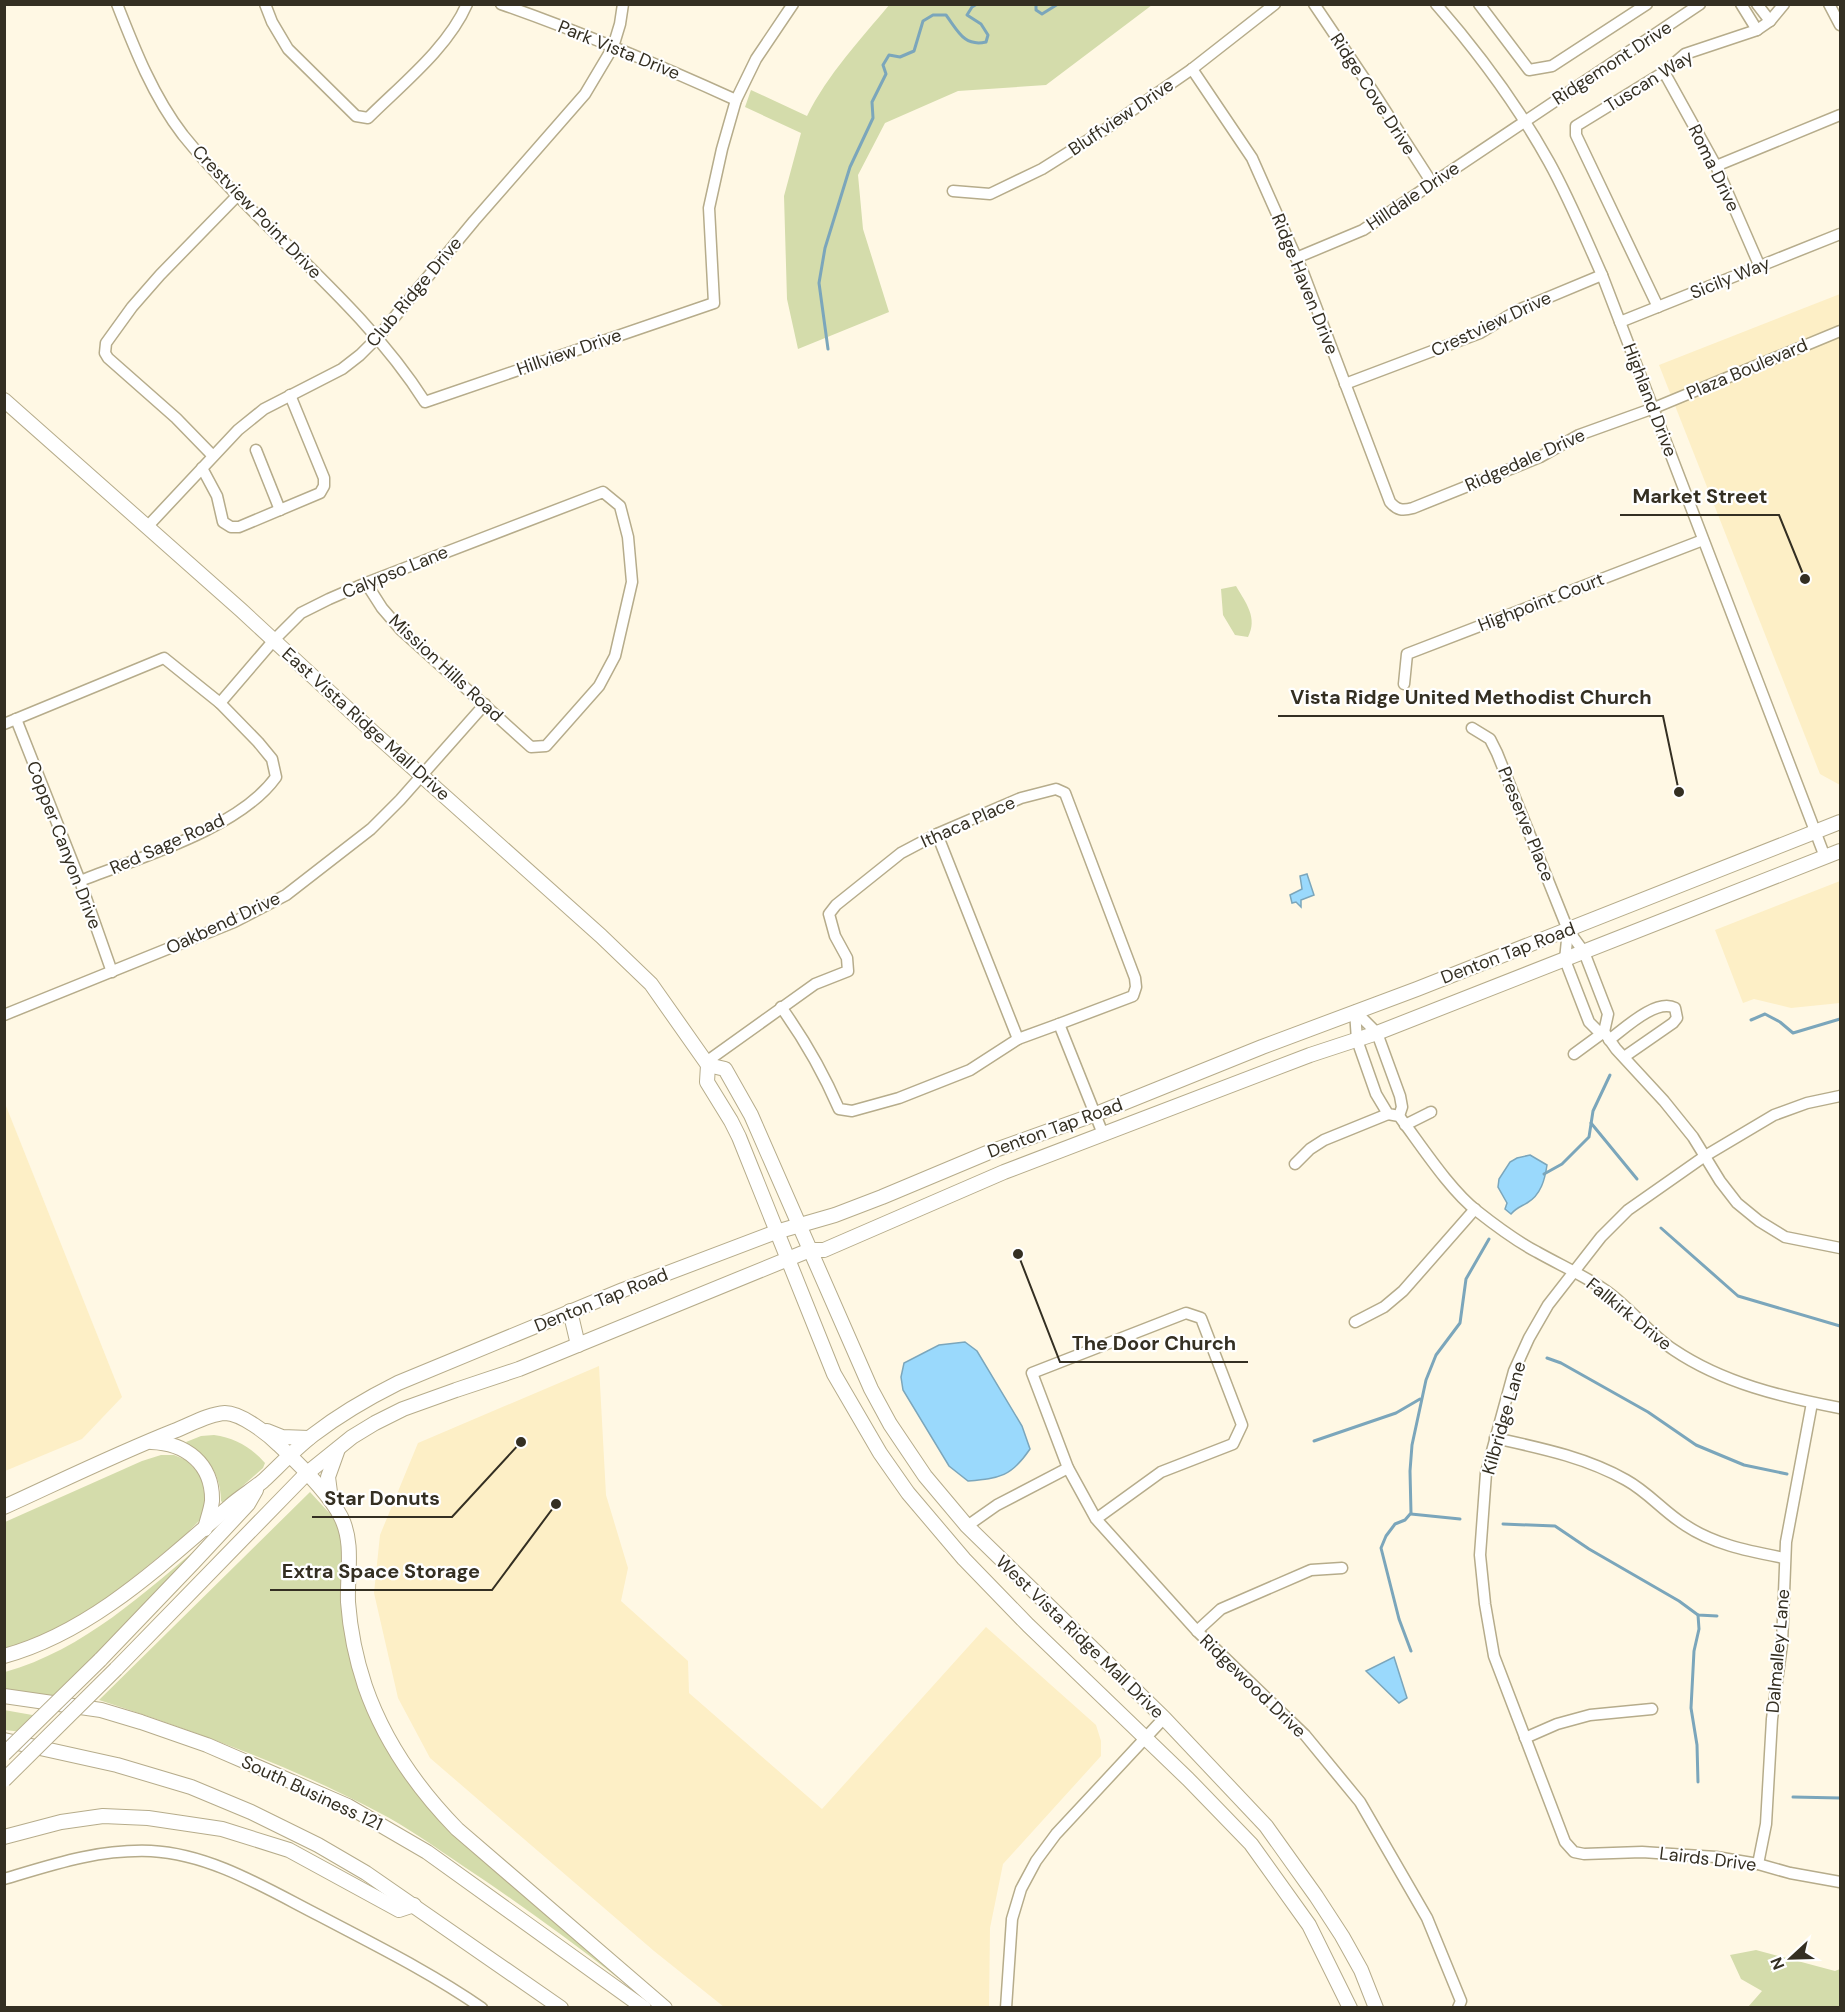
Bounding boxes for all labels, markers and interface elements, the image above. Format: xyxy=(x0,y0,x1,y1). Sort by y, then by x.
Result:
street label: Park Vista Drive xyxy=(554,15,684,85)
street label: Ridgemont Drive xyxy=(1548,15,1676,111)
street label: Ridge Cove Drive xyxy=(1325,28,1421,160)
street label: Tuscan Way xyxy=(1600,44,1698,118)
street label: Bluffview Drive xyxy=(1064,73,1178,161)
street label: Roma Drive xyxy=(1683,120,1745,216)
street label: Crestview Point Drive xyxy=(187,140,327,284)
street label: Hilldale Drive xyxy=(1362,156,1464,236)
street label: Ridge Haven Drive xyxy=(1266,210,1344,358)
street label: Club Ridge Drive xyxy=(361,232,467,352)
street label: Sicily Way xyxy=(1686,251,1774,305)
street label: Crestview Drive xyxy=(1427,286,1555,362)
street label: Hillview Drive xyxy=(513,323,625,381)
street label: Plaza Boulevard xyxy=(1683,333,1811,405)
street label: Highland Drive xyxy=(1617,340,1683,460)
street label: Ridgedale Drive xyxy=(1461,423,1589,497)
callout: Market Street xyxy=(1620,477,1779,515)
text: Market Street xyxy=(1633,483,1767,509)
street label: Calypso Lane xyxy=(338,540,452,604)
street label: Highpoint Court xyxy=(1475,567,1607,637)
street label: Mission Hills Road xyxy=(384,609,508,727)
street label: East Vista Ridge Mall Drive xyxy=(277,642,455,806)
callout: Vista Ridge United Methodist Church xyxy=(1278,678,1663,716)
text: Vista Ridge United Methodist Church xyxy=(1290,684,1652,710)
street label: Copper Canyon Drive xyxy=(21,758,107,932)
street label: Preserve Place xyxy=(1492,763,1560,885)
street label: Ithaca Place xyxy=(917,790,1019,854)
street label: Red Sage Road xyxy=(106,808,228,880)
street label: Oakbend Drive xyxy=(162,886,284,960)
street label: Denton Tap Road xyxy=(1437,916,1579,990)
street label: Denton Tap Road xyxy=(984,1092,1126,1164)
street label: Denton Tap Road xyxy=(531,1262,671,1338)
street label: Fallkirk Drive xyxy=(1581,1272,1677,1356)
callout: The Door Church xyxy=(1060,1324,1248,1362)
text: The Door Church xyxy=(1072,1330,1236,1356)
street label: Kilbridge Lane xyxy=(1476,1358,1532,1478)
callout: Star Donuts xyxy=(312,1479,452,1517)
text: Star Donuts xyxy=(324,1485,440,1511)
street label: West Vista Ridge Mall Drive xyxy=(991,1550,1169,1724)
callout: Extra Space Storage xyxy=(270,1552,492,1590)
text: Extra Space Storage xyxy=(282,1558,480,1584)
street label: Dalmalley Lane xyxy=(1761,1588,1795,1714)
street label: Ridgewood Drive xyxy=(1195,1629,1311,1743)
street label: South Business 121 xyxy=(238,1750,386,1836)
street label: Lairds Drive xyxy=(1658,1841,1758,1877)
north arrow xyxy=(1761,1928,1821,1988)
text: N xyxy=(1766,1954,1789,1973)

